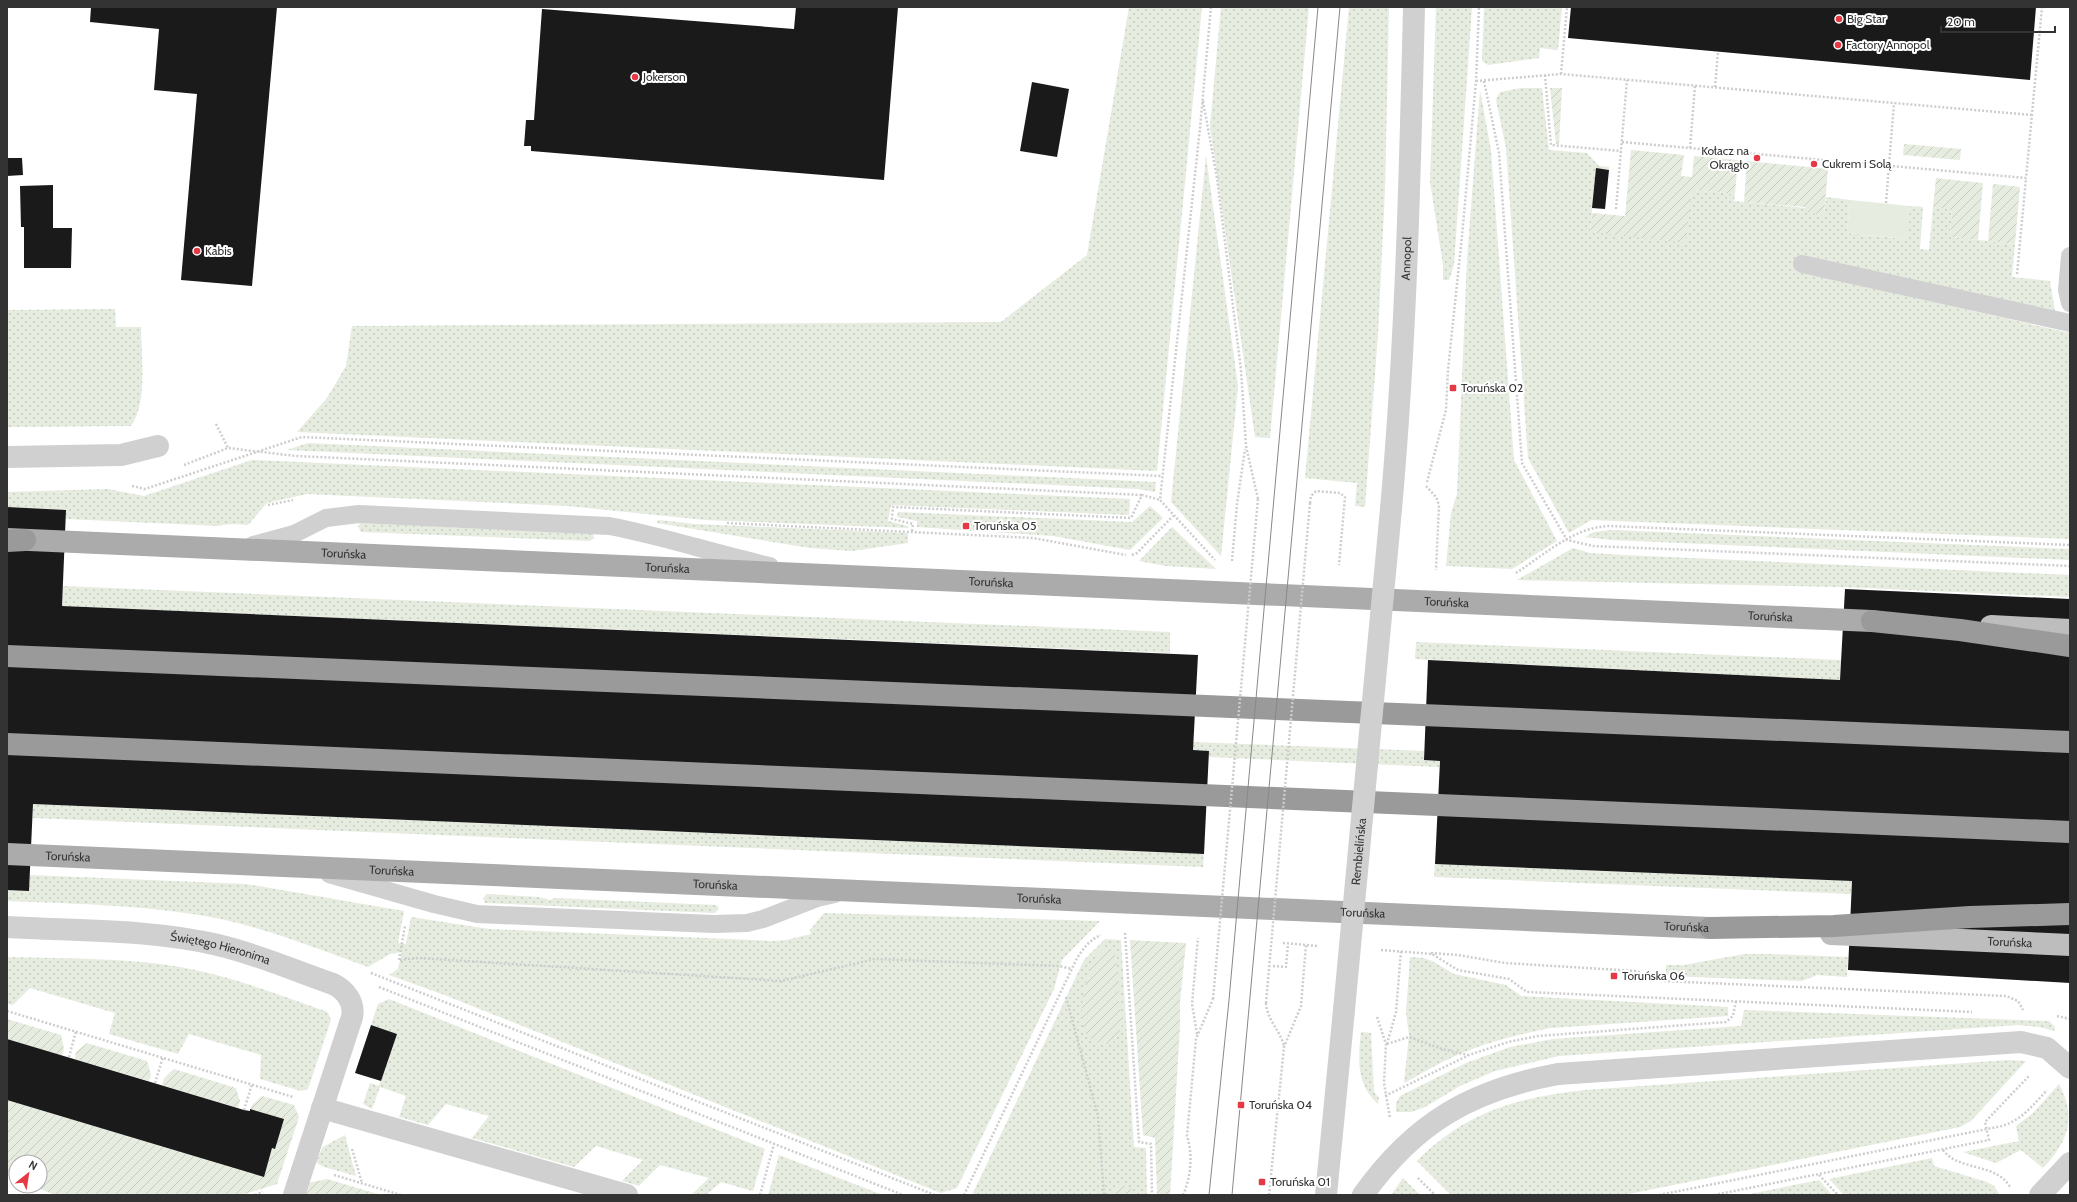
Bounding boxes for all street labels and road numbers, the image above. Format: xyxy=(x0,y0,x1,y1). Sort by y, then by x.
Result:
street label: Annopol xyxy=(1398,236,1414,281)
street label: Toruńska xyxy=(321,545,367,562)
street label: Toruńska xyxy=(645,559,690,576)
street label: Toruńska xyxy=(968,573,1014,590)
street label: Toruńska xyxy=(1424,593,1470,610)
street label: Toruńska xyxy=(1748,608,1793,625)
street label: Rembielińska xyxy=(1348,817,1369,886)
street label: Toruńska xyxy=(45,848,91,865)
street label: Toruńska xyxy=(369,862,415,879)
street label: Toruńska xyxy=(693,876,738,893)
street label: Toruńska xyxy=(1016,890,1062,907)
street label: Toruńska xyxy=(1340,904,1386,921)
street label: Toruńska xyxy=(1664,918,1709,935)
street label: Świętego Hieronima xyxy=(169,929,273,967)
street label: Toruńska xyxy=(1987,933,2033,950)

